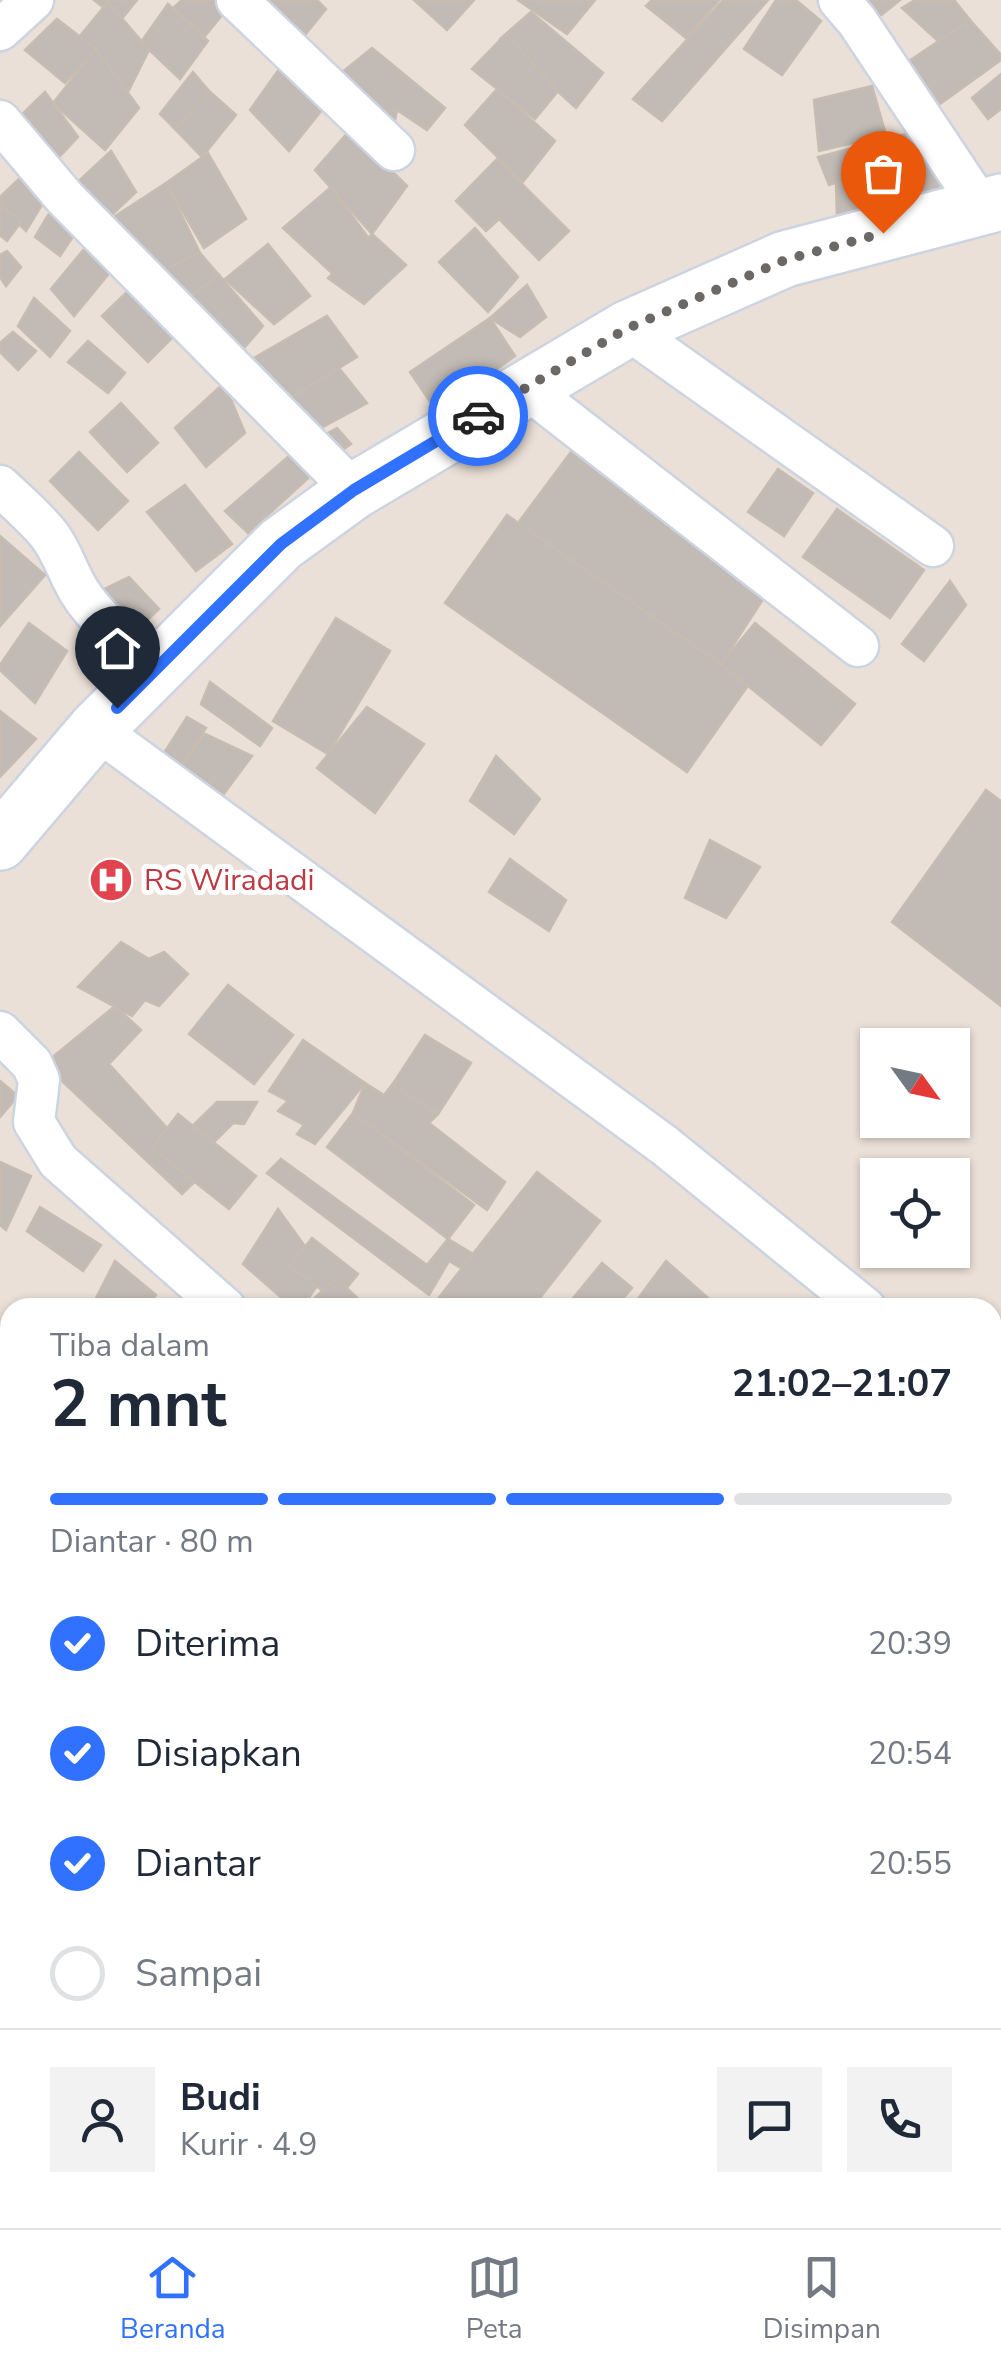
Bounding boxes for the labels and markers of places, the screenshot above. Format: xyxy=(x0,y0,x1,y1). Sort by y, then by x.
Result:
pin xyxy=(841,131,926,234)
pin xyxy=(75,606,160,709)
hospital icon: RS Wiradadi xyxy=(88,857,134,903)
place label: RS Wiradadi xyxy=(144,860,315,901)

